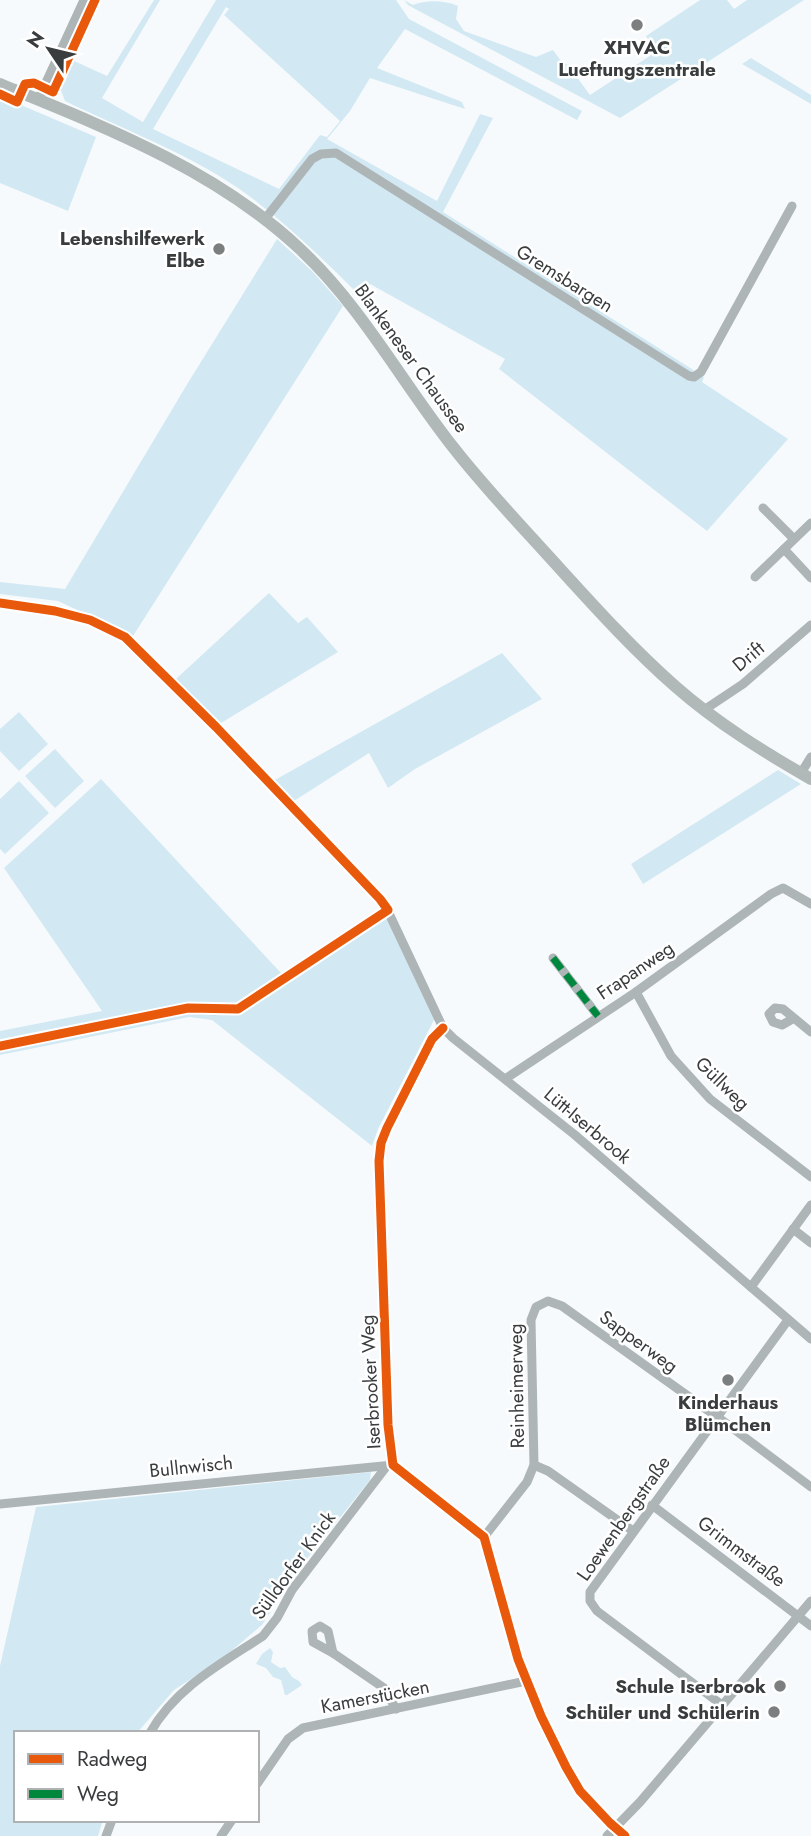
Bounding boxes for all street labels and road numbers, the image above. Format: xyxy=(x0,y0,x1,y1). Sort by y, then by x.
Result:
street label: Gremsbargen xyxy=(511,238,619,319)
street label: Blankeneser Chaussee xyxy=(348,278,475,439)
street label: Drift xyxy=(726,635,770,678)
street label: Frapanweg xyxy=(591,935,679,1006)
street label: Güllweg xyxy=(689,1050,756,1116)
street label: Lütt-Iserbrook xyxy=(538,1081,638,1170)
street label: Sapperweg xyxy=(594,1304,684,1379)
street label: Iserbrooker Weg xyxy=(354,1314,387,1450)
street label: Reinheimerweg xyxy=(502,1323,531,1449)
street label: Bullnwisch xyxy=(148,1449,234,1484)
street label: Loewenbergstraße xyxy=(570,1450,677,1586)
street label: Sülldorfer Knick xyxy=(245,1505,342,1625)
street label: Grimmstraße xyxy=(692,1509,792,1594)
street label: Kamerstücken xyxy=(318,1673,432,1720)

